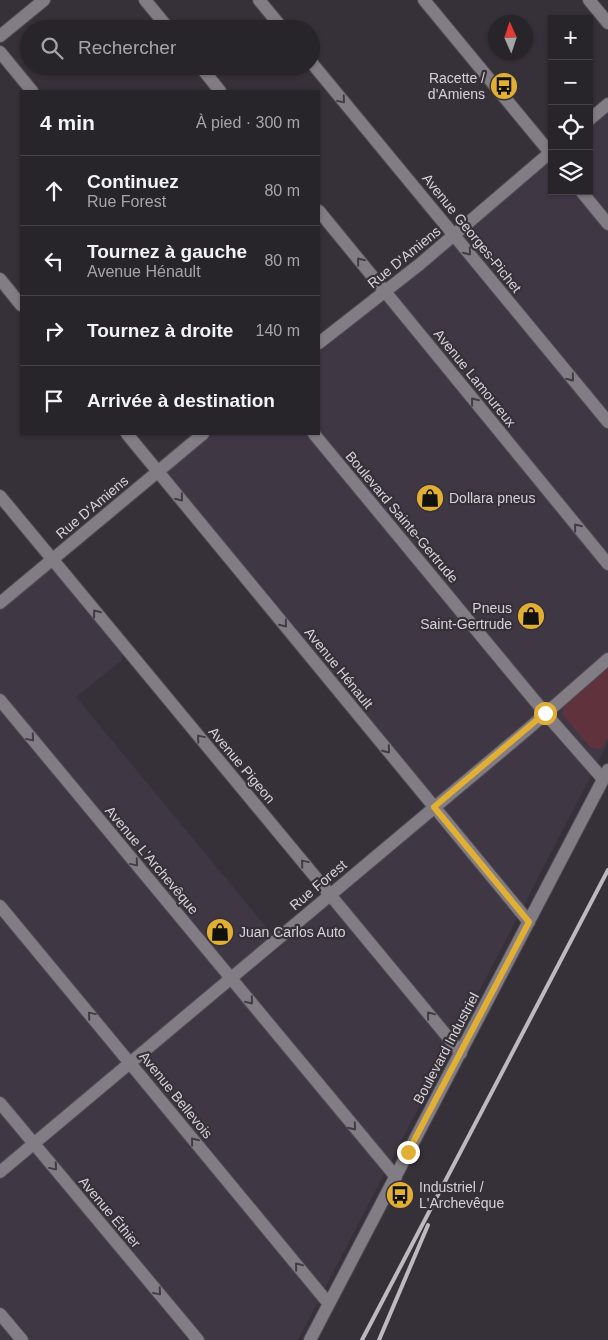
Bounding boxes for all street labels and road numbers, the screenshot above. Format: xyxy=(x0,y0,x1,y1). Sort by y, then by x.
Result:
street label: Avenue Georges-Pichet xyxy=(419,170,525,296)
street label: Rue D'Amiens xyxy=(364,223,444,291)
street label: Avenue Lamoureux xyxy=(431,326,519,430)
street label: Boulevard Sainte-Gertrude xyxy=(342,448,462,586)
street label: Rue D'Amiens xyxy=(53,472,131,542)
street label: Avenue Hénault xyxy=(302,624,377,712)
street label: Avenue Pigeon xyxy=(205,724,279,806)
street label: Avenue L'Archevêque xyxy=(102,803,202,918)
street label: Rue Forest xyxy=(286,857,350,913)
street label: Boulevard Industriel xyxy=(410,990,482,1106)
street label: Avenue Bellevois xyxy=(136,1048,216,1142)
street label: Avenue Éthier xyxy=(76,1173,145,1251)

